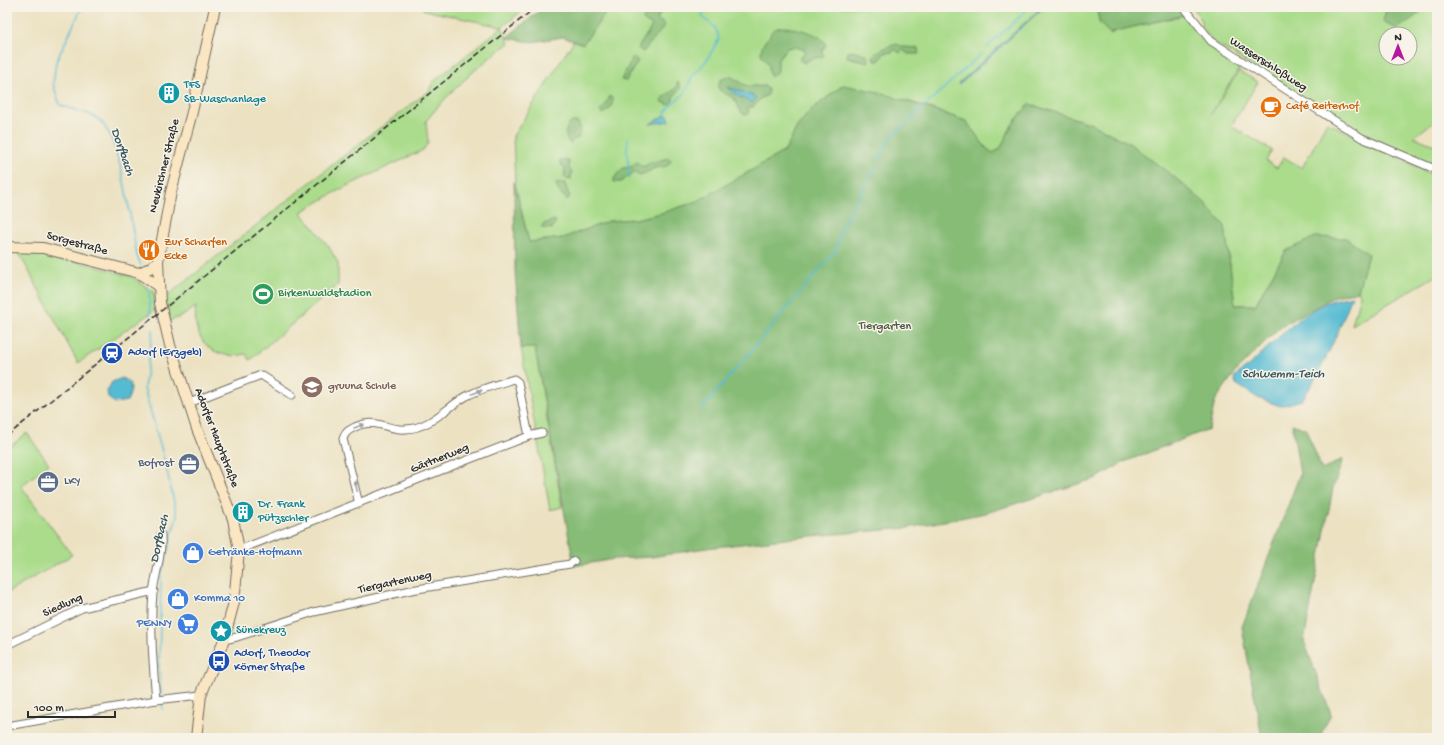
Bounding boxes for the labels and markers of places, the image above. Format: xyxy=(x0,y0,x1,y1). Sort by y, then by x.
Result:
place label: TFS SB-Waschanlage xyxy=(183,79,267,107)
building icon: TFS SB-Waschanlage xyxy=(156,80,182,106)
cafe icon: Café Reiterhof xyxy=(1258,94,1284,120)
place label: Café Reiterhof xyxy=(1286,100,1360,114)
place label: Zur Scharfen Ecke xyxy=(164,236,227,264)
restaurant icon: Zur Scharfen Ecke xyxy=(136,237,162,263)
sports icon: Birkenwaldstadion xyxy=(250,281,276,307)
place label: Birkenwaldstadion xyxy=(277,287,372,301)
station icon: Adorf (Erzgeb) xyxy=(99,340,125,366)
place label: Adorf (Erzgeb) xyxy=(128,346,202,360)
school or university icon: gruuna Schule xyxy=(299,374,325,400)
place label: gruuna Schule xyxy=(328,380,397,394)
office icon: Bofrost xyxy=(176,451,202,477)
place label: Bofrost xyxy=(137,457,175,471)
office icon: LKY xyxy=(35,469,61,495)
place label: LKY xyxy=(64,475,81,489)
place label: Dr. Frank Pützschler xyxy=(257,498,310,526)
building icon: Dr. Frank Pützschler xyxy=(230,499,256,525)
shop icon: Getränke-Hofmann xyxy=(180,540,206,566)
place label: Getränke-Hofmann xyxy=(208,546,302,560)
shop icon: Komma 10 xyxy=(165,586,191,612)
place label: Komma 10 xyxy=(194,592,245,606)
supermarket icon: PENNY xyxy=(175,611,201,637)
place label: PENNY xyxy=(136,617,172,631)
place icon: Sünekreuz xyxy=(208,618,234,644)
place label: Sünekreuz xyxy=(236,624,287,638)
place label: Adorf, Theodor Körner Straße xyxy=(234,647,312,675)
bus stop icon: Adorf, Theodor Körner Straße xyxy=(206,648,232,674)

